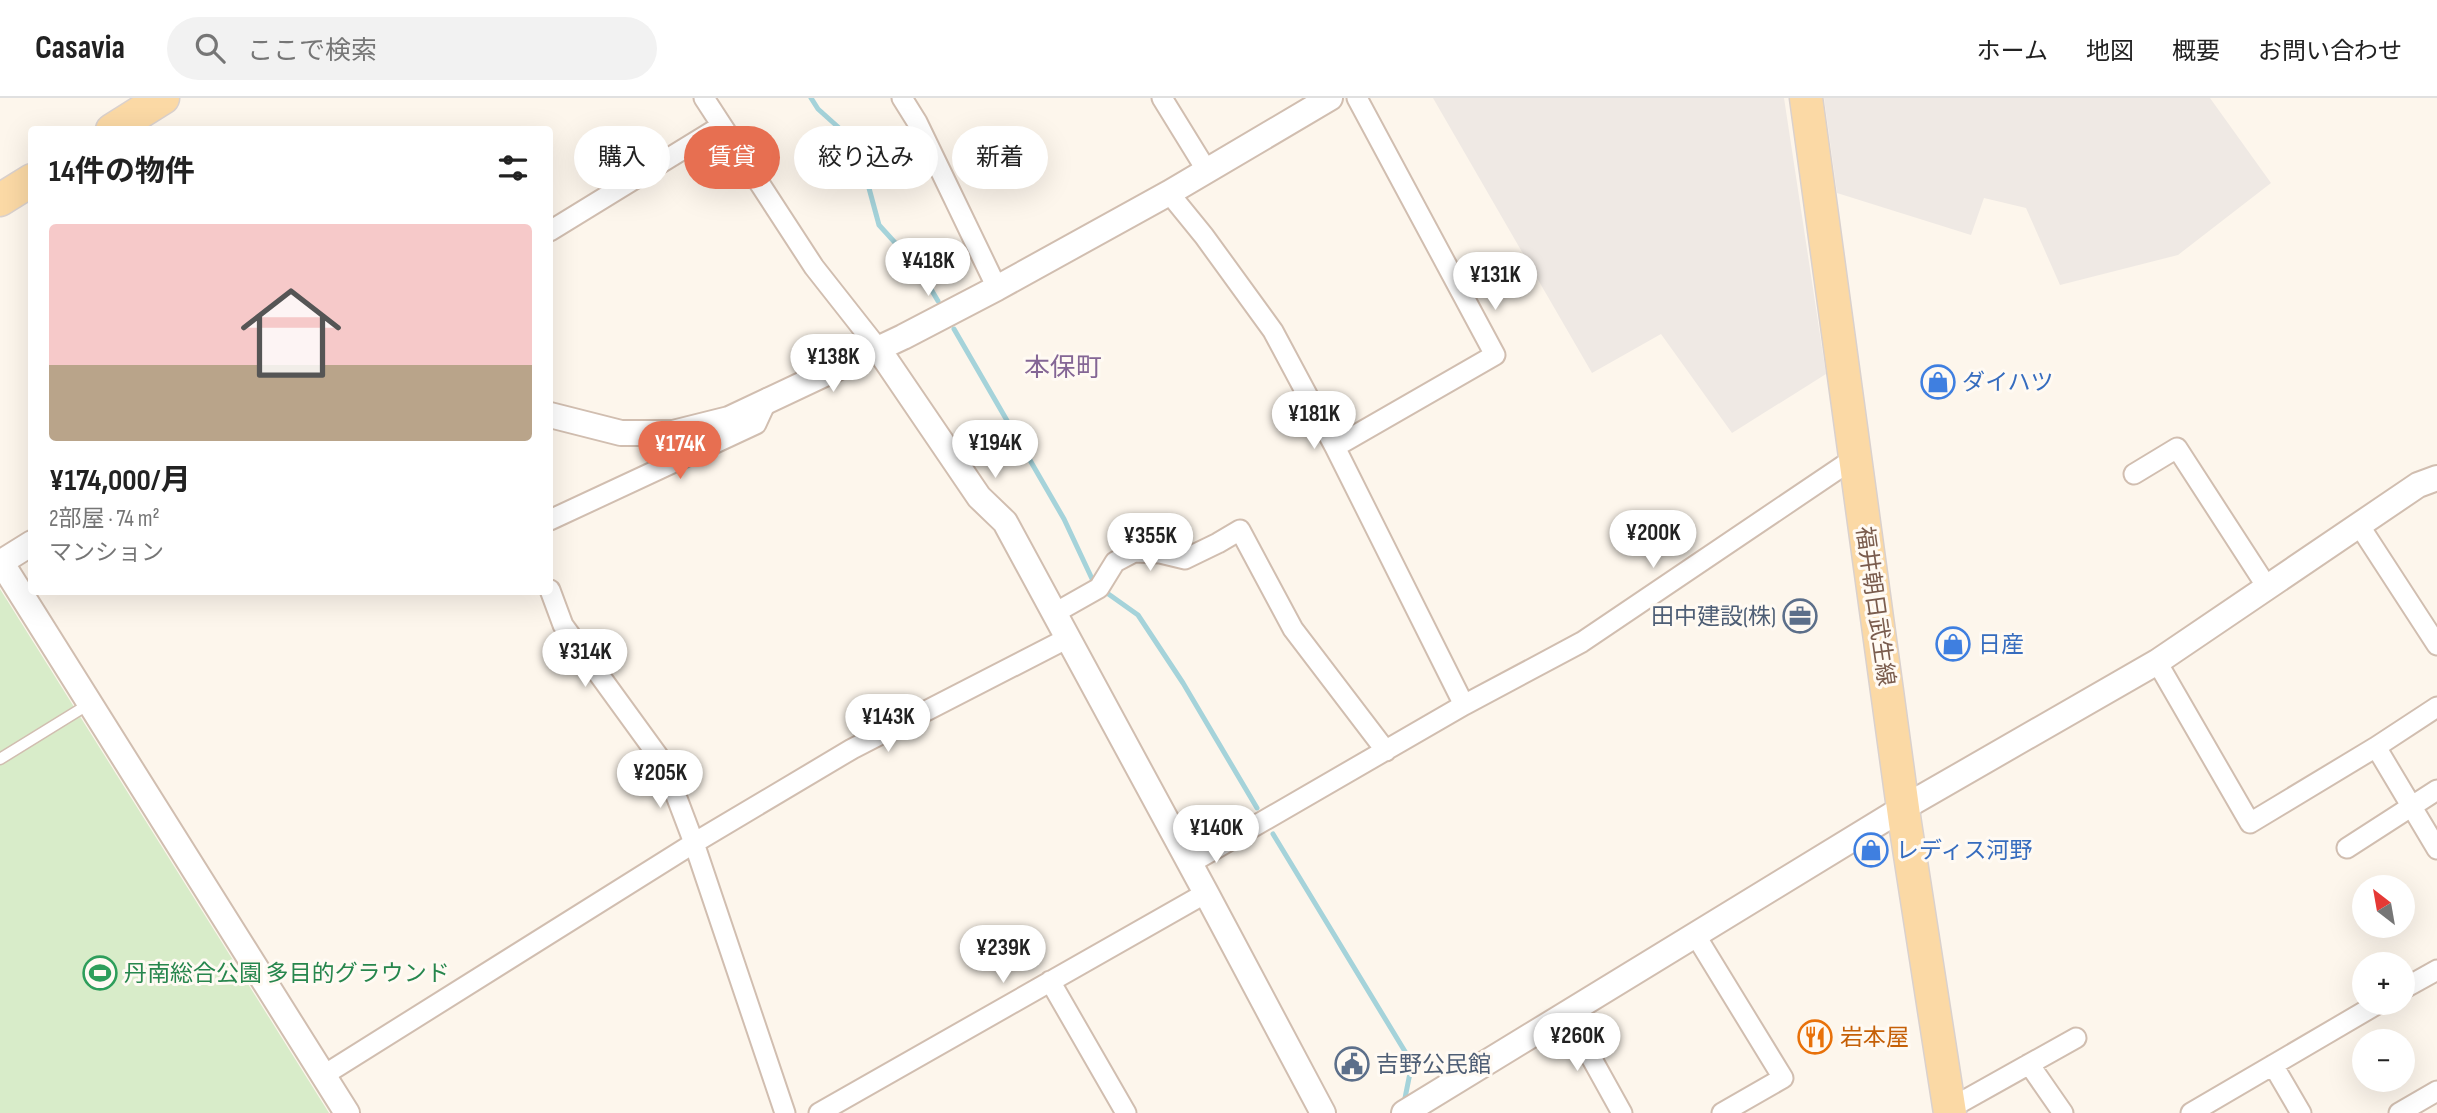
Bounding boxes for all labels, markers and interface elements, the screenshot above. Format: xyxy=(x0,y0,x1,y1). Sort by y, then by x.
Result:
search box xyxy=(167,17,657,80)
text: Casavia xyxy=(35,28,125,68)
icon: search xyxy=(191,29,229,67)
text: ここで検索 xyxy=(247,36,377,67)
text: ホーム xyxy=(1977,37,2048,66)
text: 地図 xyxy=(2086,37,2134,66)
text: 概要 xyxy=(2172,37,2220,66)
text: お問い合わせ xyxy=(2258,37,2402,66)
chip: 購入 xyxy=(574,126,670,189)
chip: 賃貸 xyxy=(684,126,780,189)
chip: 絞り込み xyxy=(794,126,938,189)
chip: 新着 xyxy=(952,126,1048,189)
icon: filters xyxy=(494,149,532,187)
text: 14件の物件 xyxy=(49,154,195,190)
pin: ¥418K xyxy=(879,238,977,298)
text: ¥418K xyxy=(901,247,955,275)
pin: ¥131K xyxy=(1446,252,1544,312)
text: ¥131K xyxy=(1469,261,1521,289)
icon: home xyxy=(228,270,354,396)
pin: ¥138K xyxy=(784,334,882,394)
text: ¥138K xyxy=(806,343,860,371)
district label: 本保町 xyxy=(1024,353,1102,384)
shop icon: ダイハツ xyxy=(1919,363,1957,401)
place label: ダイハツ xyxy=(1962,369,2054,397)
pin: ¥181K xyxy=(1265,392,1363,451)
text: ¥181K xyxy=(1288,400,1340,428)
pin: ¥194K xyxy=(946,420,1044,480)
pin: ¥174K xyxy=(631,422,729,481)
text: ¥194K xyxy=(968,429,1022,457)
text: ¥174K xyxy=(654,430,706,458)
text: ¥174,000/月 xyxy=(49,463,191,499)
text: 2部屋 · 74 m² xyxy=(49,505,160,533)
pin: ¥200K xyxy=(1604,510,1702,570)
pin: ¥355K xyxy=(1101,514,1199,573)
text: ¥200K xyxy=(1625,519,1681,547)
text: ¥355K xyxy=(1123,522,1177,550)
street label: 福井朝日武生線 xyxy=(1850,524,1900,688)
text: マンション xyxy=(49,539,164,567)
office icon: 田中建設(株) xyxy=(1781,597,1819,635)
place label: 田中建設(株) xyxy=(1651,603,1776,631)
shop icon: 日産 xyxy=(1934,625,1972,663)
pin: ¥314K xyxy=(536,630,634,689)
place label: 日産 xyxy=(1978,631,2024,659)
text: ¥314K xyxy=(558,638,612,666)
pin: ¥143K xyxy=(839,694,937,754)
text: ¥143K xyxy=(861,703,915,731)
pin: ¥205K xyxy=(611,750,709,810)
text: ¥205K xyxy=(633,759,687,787)
pin: ¥140K xyxy=(1167,806,1265,865)
text: ¥140K xyxy=(1189,814,1243,842)
shop icon: レディス河野 xyxy=(1852,831,1890,869)
place label: レディス河野 xyxy=(1896,837,2032,865)
north arrow xyxy=(2352,875,2415,938)
map controls xyxy=(2352,875,2415,1092)
pin: ¥239K xyxy=(954,926,1052,985)
text: ¥239K xyxy=(976,934,1030,962)
button: + xyxy=(2352,952,2415,1015)
sports icon: 丹南総合公園 多目的グラウンド xyxy=(81,954,119,992)
place label: 丹南総合公園 多目的グラウンド xyxy=(124,960,450,988)
pin: ¥260K xyxy=(1528,1014,1626,1073)
restaurant icon: 岩本屋 xyxy=(1796,1018,1834,1056)
text: ¥260K xyxy=(1550,1022,1605,1050)
place label: 岩本屋 xyxy=(1840,1024,1909,1052)
button: − xyxy=(2352,1029,2415,1092)
public building icon: 吉野公民館 xyxy=(1333,1045,1371,1083)
place label: 吉野公民館 xyxy=(1376,1051,1491,1079)

